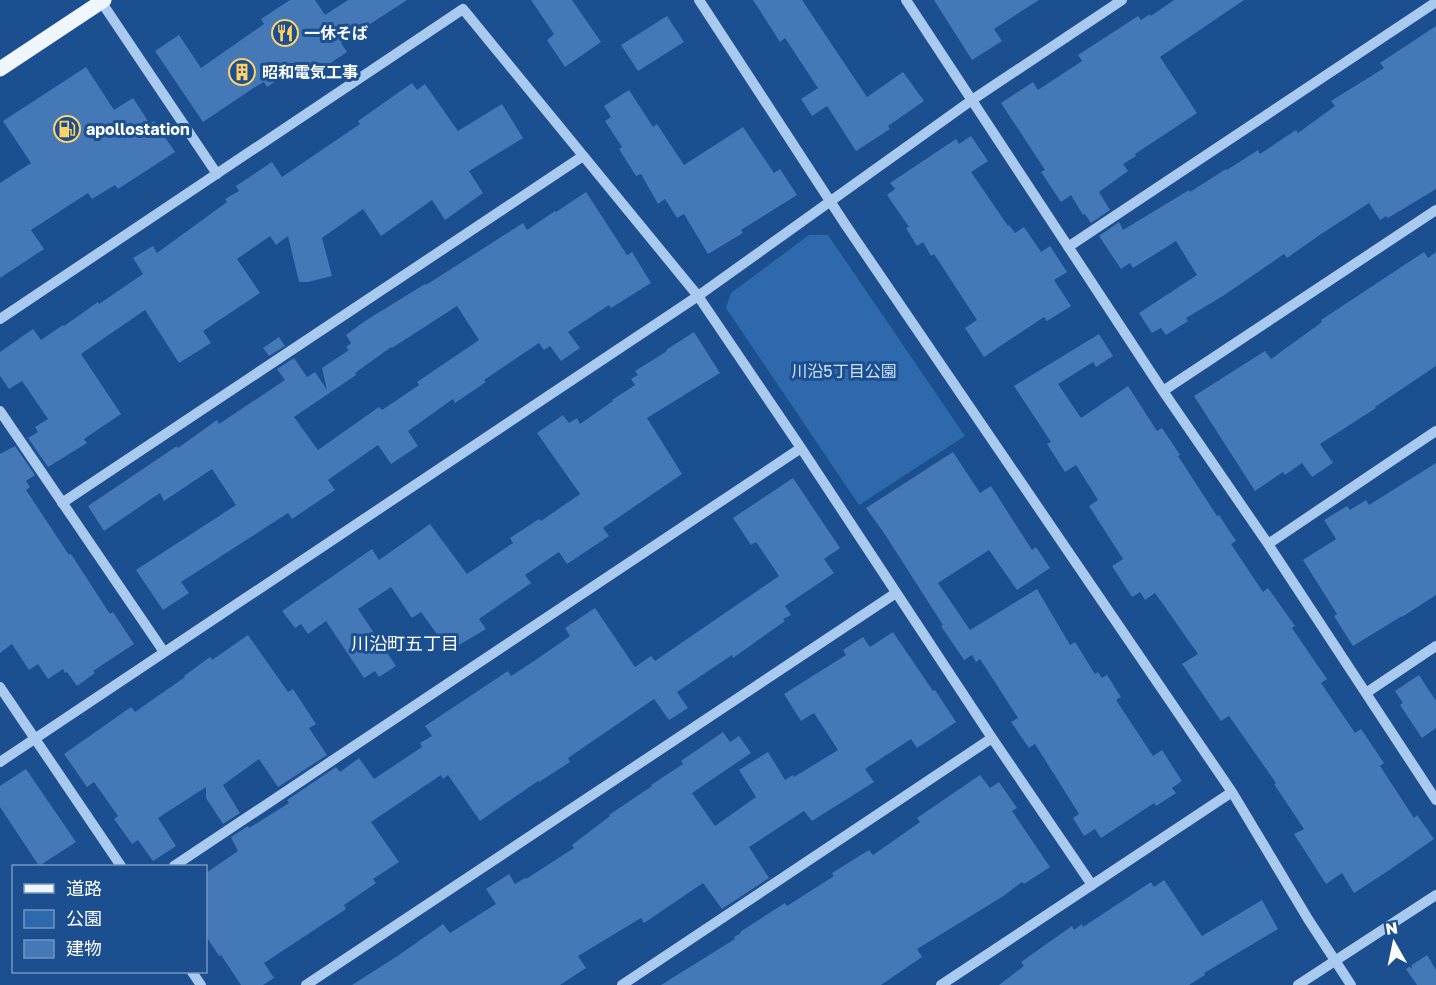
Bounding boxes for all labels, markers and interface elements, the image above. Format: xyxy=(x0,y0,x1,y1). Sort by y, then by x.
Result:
restaurant icon: 一休そば xyxy=(270,18,300,48)
place label: 一休そば xyxy=(304,23,368,43)
building icon: 昭和電気工事 xyxy=(227,57,257,87)
place label: 昭和電気工事 xyxy=(262,62,358,82)
fuel station icon: apollostation xyxy=(52,114,82,144)
place label: apollostation xyxy=(86,119,190,139)
park label: 川沿5丁目公園 xyxy=(791,361,897,381)
district label: 川沿町五丁目 xyxy=(351,632,459,654)
legend xyxy=(12,865,207,973)
text: 道路 xyxy=(66,877,102,899)
text: 公園 xyxy=(66,907,102,929)
north arrow xyxy=(1364,913,1424,973)
text: N xyxy=(1384,917,1399,939)
text: 建物 xyxy=(66,937,102,959)

